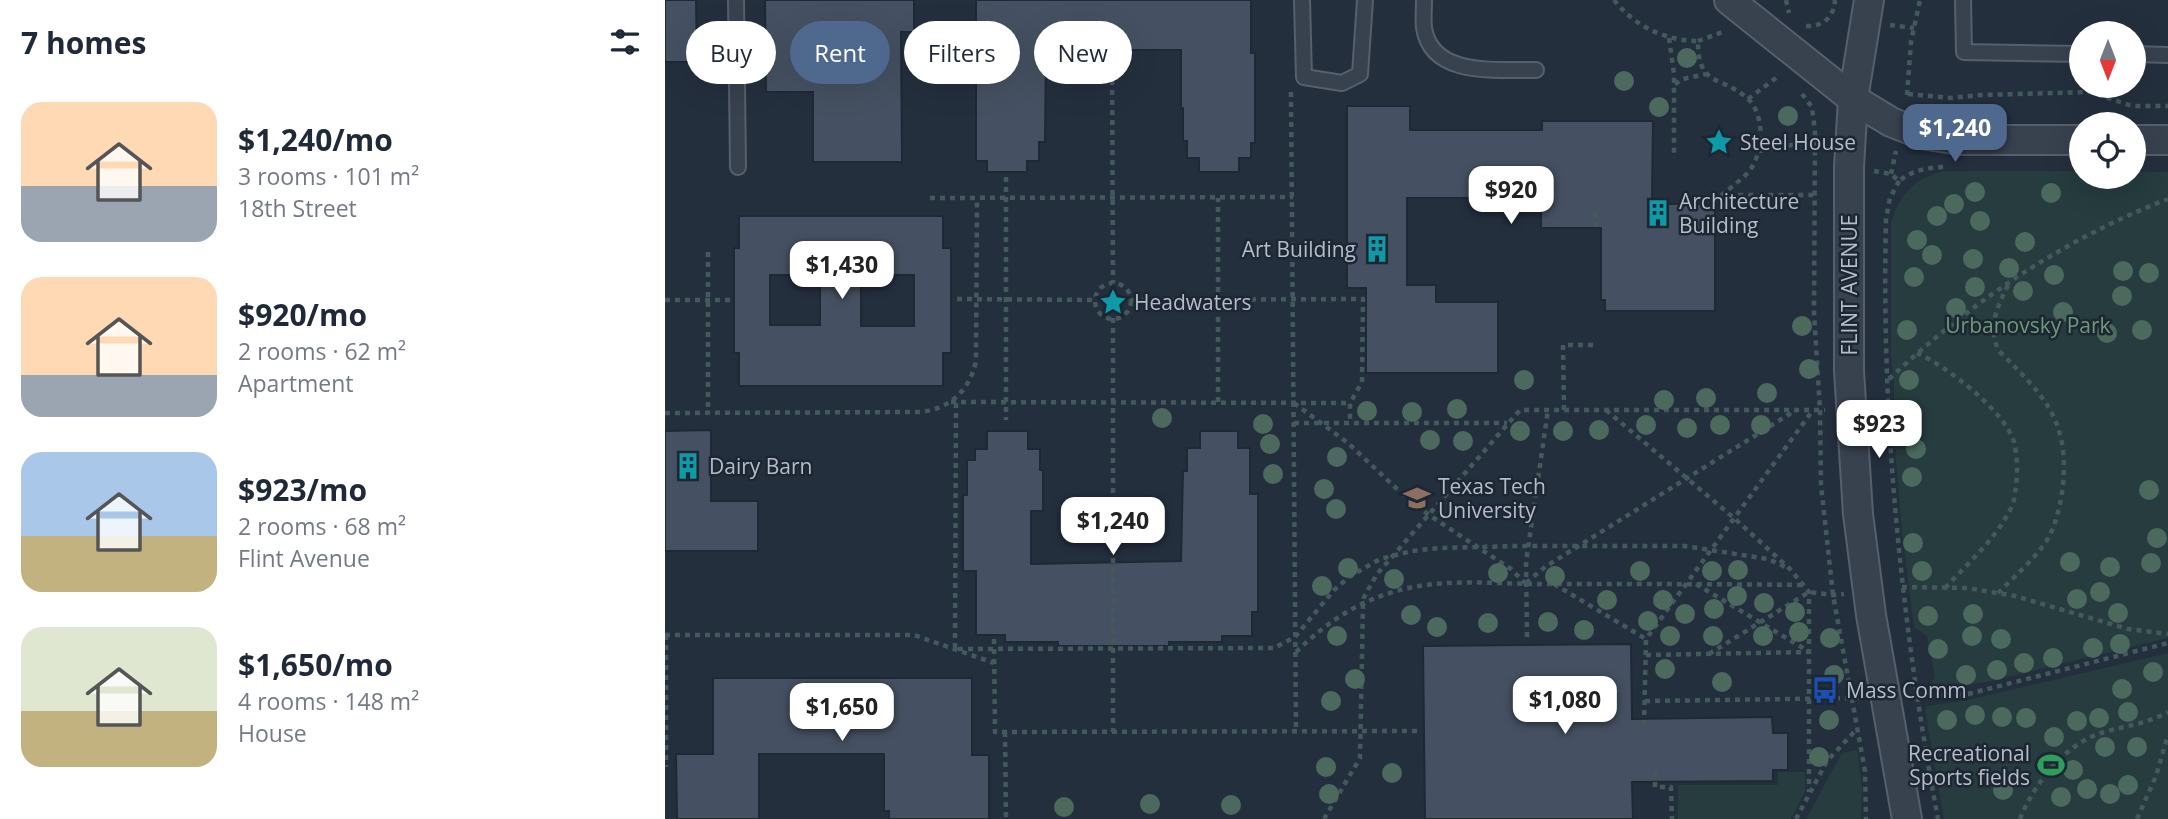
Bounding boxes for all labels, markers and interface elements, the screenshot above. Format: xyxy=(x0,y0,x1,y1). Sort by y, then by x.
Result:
chip: Buy xyxy=(686,21,776,84)
chip: Rent xyxy=(790,21,890,84)
chip: Filters xyxy=(904,21,1020,84)
chip: New xyxy=(1034,21,1132,84)
north arrow xyxy=(2069,21,2145,98)
map controls xyxy=(2069,21,2146,189)
text: 7 homes xyxy=(21,22,146,63)
icon: filters xyxy=(606,23,644,61)
pin: $1,240 xyxy=(1898,104,2012,164)
text: $1,240 xyxy=(1919,111,1991,143)
button: locate xyxy=(2069,112,2146,189)
text: $1,240/mo xyxy=(238,119,393,160)
place icon: Steel House xyxy=(1704,127,1734,157)
place label: Steel House xyxy=(1740,128,1856,156)
icon: home xyxy=(77,130,161,214)
text: 3 rooms · 101 m² xyxy=(238,160,419,192)
pin: $920 xyxy=(1470,166,1552,226)
text: $920 xyxy=(1485,173,1537,205)
place label: Architecture Building xyxy=(1679,187,1799,239)
text: 18th Street xyxy=(238,192,357,224)
building icon: Architecture Building xyxy=(1643,198,1673,228)
street label: FLINT AVENUE xyxy=(1835,215,1863,355)
building icon: Art Building xyxy=(1362,234,1392,264)
place label: Art Building xyxy=(1242,235,1356,263)
pin: $1,430 xyxy=(785,242,899,301)
text: $1,430 xyxy=(806,248,878,280)
place icon: Headwaters xyxy=(1098,287,1128,317)
place label: Headwaters xyxy=(1134,288,1252,316)
text: $920/mo xyxy=(238,294,367,335)
icon: home xyxy=(77,305,161,389)
park label: Urbanovsky Park xyxy=(1945,311,2111,339)
text: 2 rooms · 62 m² xyxy=(238,335,406,367)
text: Apartment xyxy=(238,367,354,399)
pin: $923 xyxy=(1838,400,1920,460)
text: $923 xyxy=(1853,407,1905,439)
building icon: Dairy Barn xyxy=(673,451,703,481)
place label: Dairy Barn xyxy=(709,452,812,480)
text: $923/mo xyxy=(238,469,367,510)
place label: Texas Tech University xyxy=(1438,472,1546,524)
icon: home xyxy=(77,480,161,564)
school or university icon: Texas Tech University xyxy=(1402,483,1432,513)
pin: $1,240 xyxy=(1056,498,1170,557)
text: $1,240 xyxy=(1077,504,1149,536)
text: 2 rooms · 68 m² xyxy=(238,510,406,542)
text: Flint Avenue xyxy=(238,542,370,574)
text: $1,650/mo xyxy=(238,644,393,685)
icon: home xyxy=(77,655,161,739)
bus stop icon: Mass Comm xyxy=(1810,675,1840,705)
pin: $1,080 xyxy=(1508,676,1622,736)
place label: Mass Comm xyxy=(1846,676,1967,704)
text: $1,080 xyxy=(1529,683,1601,715)
pin: $1,650 xyxy=(785,684,899,743)
text: 4 rooms · 148 m² xyxy=(238,685,419,717)
text: $1,650 xyxy=(806,690,878,722)
text: House xyxy=(238,717,307,749)
place label: Recreational Sports fields xyxy=(1908,739,2030,791)
sports icon: Recreational Sports fields xyxy=(2036,750,2066,780)

